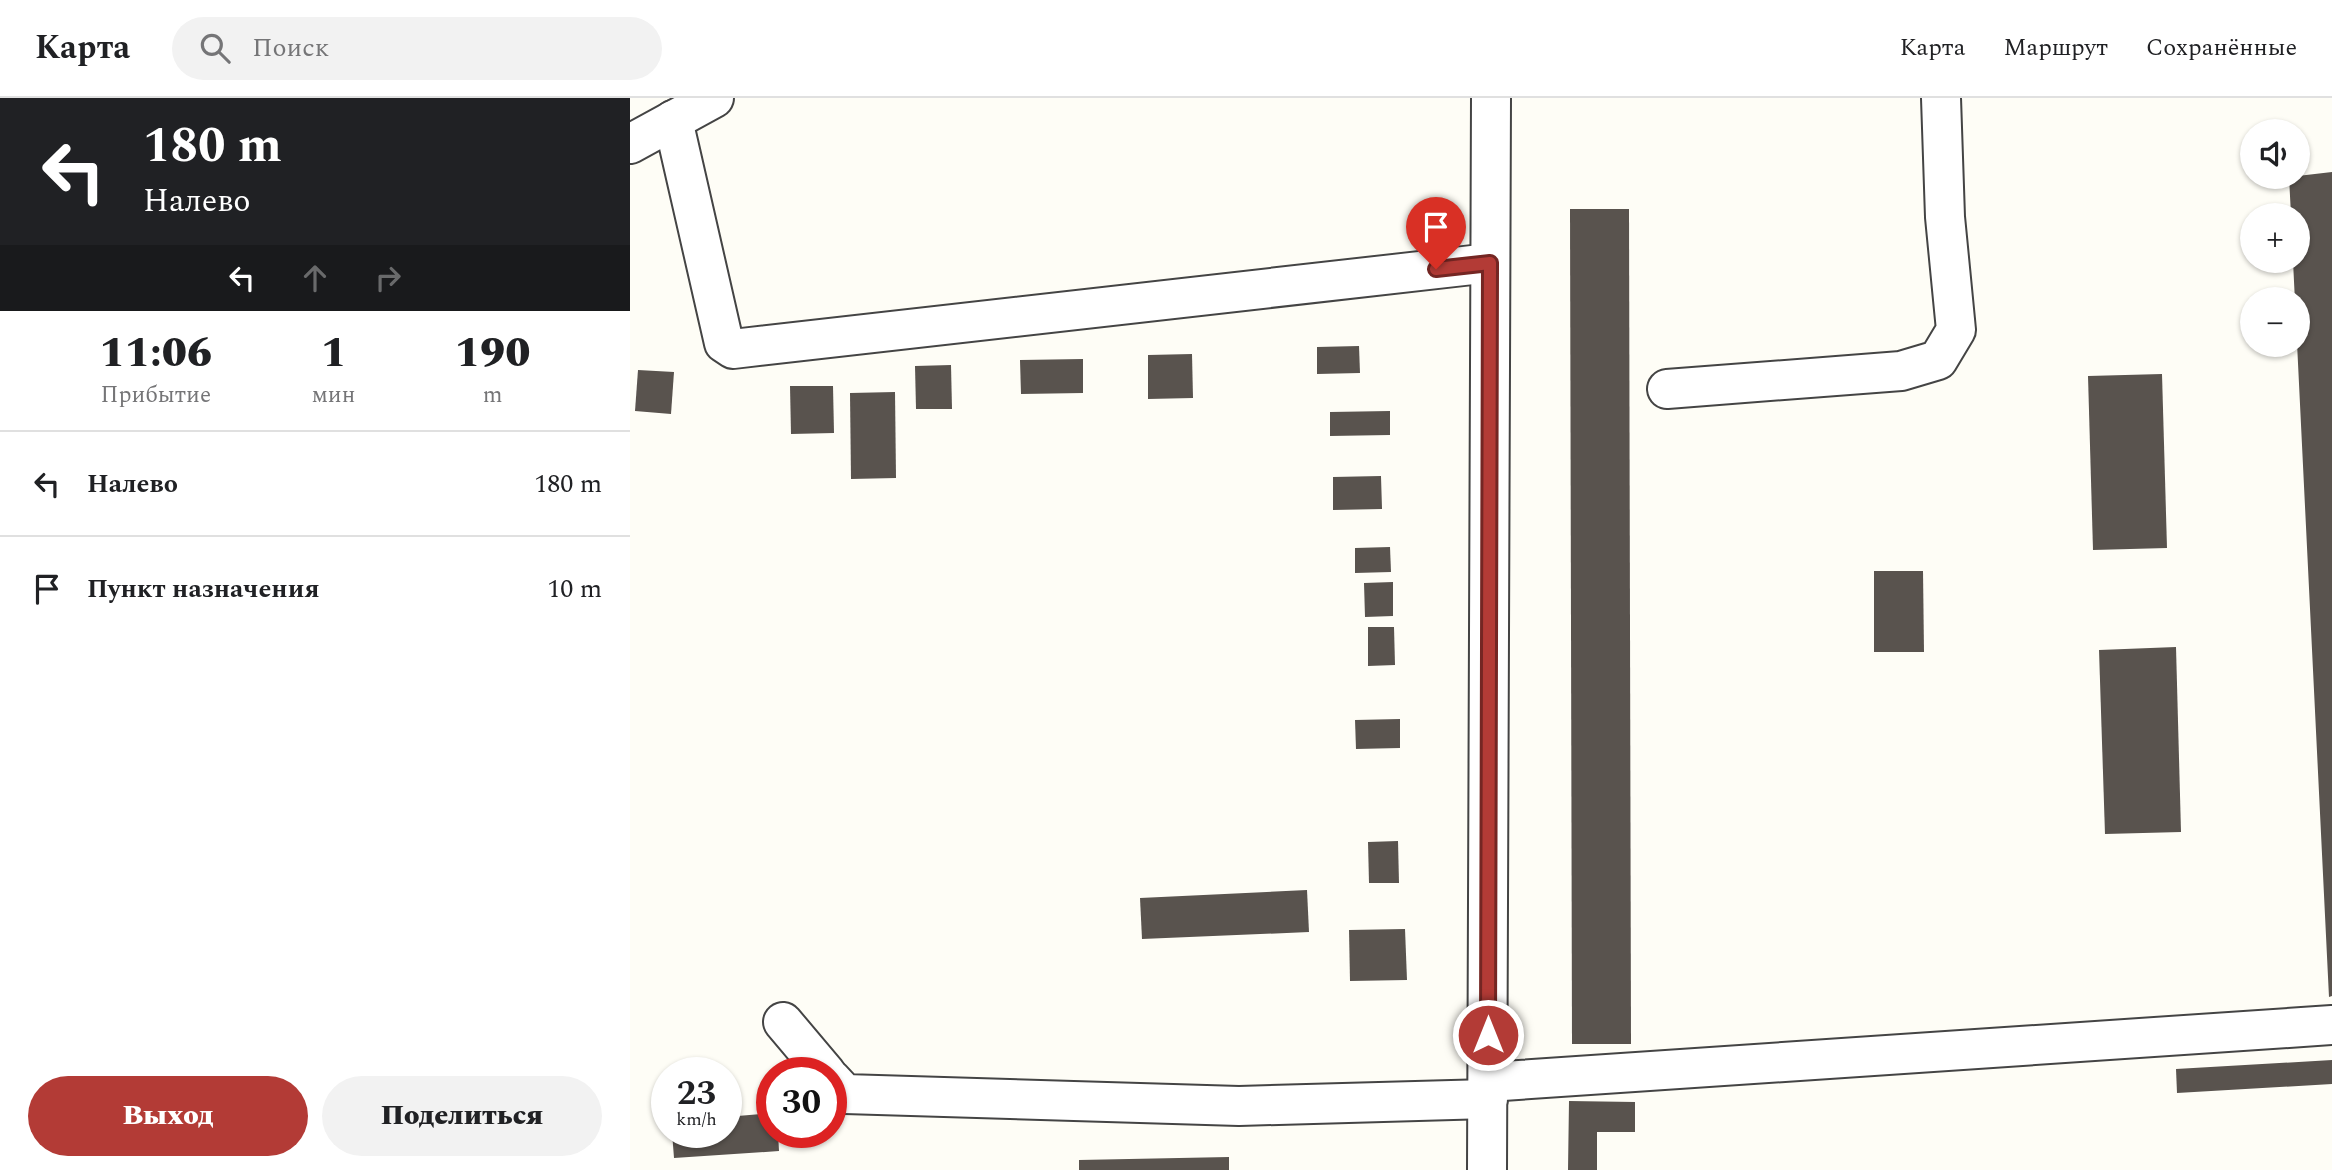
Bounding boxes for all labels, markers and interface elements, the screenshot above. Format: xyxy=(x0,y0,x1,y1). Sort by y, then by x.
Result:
search box xyxy=(172,17,662,80)
text: Карта xyxy=(35,23,130,73)
text: Поиск xyxy=(252,28,329,68)
icon: search xyxy=(196,29,234,67)
text: Карта xyxy=(1900,30,1965,66)
text: Маршрут xyxy=(2003,30,2108,66)
text: Сохранённые xyxy=(2146,30,2297,66)
text: 180 m xyxy=(143,109,282,184)
map controls xyxy=(2240,119,2310,357)
button: sound xyxy=(2240,119,2310,189)
icon: left xyxy=(28,126,119,217)
text: Налево xyxy=(143,177,251,226)
pin xyxy=(1406,197,1466,269)
button: + xyxy=(2240,203,2310,273)
icon: arrive xyxy=(1417,208,1455,246)
icon: left xyxy=(223,259,261,297)
icon: ahead xyxy=(296,259,334,297)
icon: right xyxy=(369,259,407,297)
button: − xyxy=(2240,287,2310,357)
text: 11:06 xyxy=(100,322,212,385)
text: 1 xyxy=(321,322,346,385)
text: 190 xyxy=(455,322,530,385)
text: Прибытие xyxy=(101,378,211,413)
text: мин xyxy=(312,378,355,413)
text: m xyxy=(483,378,503,413)
text: Налево xyxy=(87,464,178,504)
text: 180 m xyxy=(534,464,602,504)
icon: left xyxy=(28,465,66,503)
text: Пункт назначения xyxy=(87,569,320,609)
text: 10 m xyxy=(547,569,602,609)
icon: arrive xyxy=(28,570,66,608)
position arrow xyxy=(1451,998,1525,1072)
speed limit sign: 30 xyxy=(756,1057,847,1148)
text: 23 xyxy=(677,1067,716,1120)
button: Выход xyxy=(28,1076,308,1156)
button: Поделиться xyxy=(322,1076,602,1156)
text: km/h xyxy=(676,1106,717,1133)

